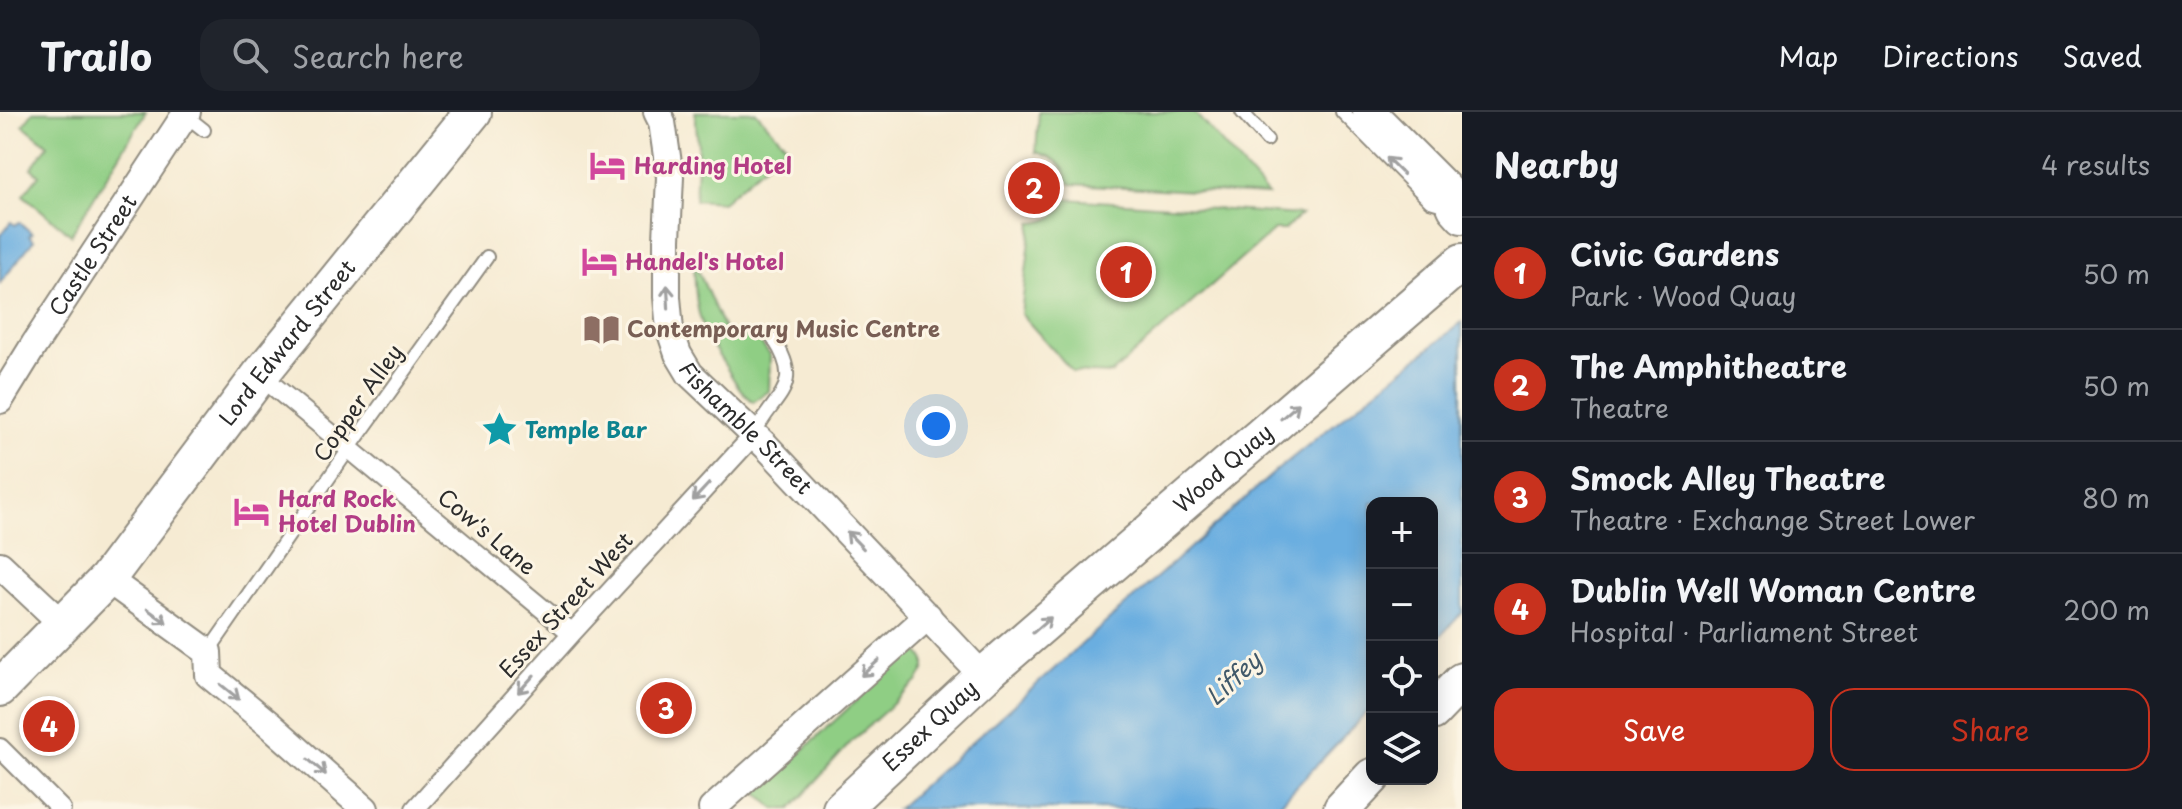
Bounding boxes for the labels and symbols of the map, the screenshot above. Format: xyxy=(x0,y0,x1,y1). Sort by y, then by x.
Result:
hotel icon: Harding Hotel xyxy=(589,147,627,185)
place label: Harding Hotel xyxy=(634,148,792,181)
one-way arrow xyxy=(1386,157,1405,176)
pin: 2 xyxy=(1008,158,1060,218)
street label: Castle Street xyxy=(40,187,144,322)
pin: 1 xyxy=(1100,242,1152,302)
hotel icon: Handel's Hotel xyxy=(580,243,618,281)
place label: Handel's Hotel xyxy=(625,244,784,277)
street label: Lord Edward Street xyxy=(210,252,362,432)
one-way arrow xyxy=(660,284,675,311)
library icon: Contemporary Music Centre xyxy=(582,310,620,348)
place label: Contemporary Music Centre xyxy=(627,311,940,344)
street label: Copper Alley xyxy=(304,336,410,468)
street label: Fishamble Street xyxy=(671,355,821,501)
one-way arrow xyxy=(1279,402,1299,420)
your location xyxy=(916,406,956,446)
place icon: Temple Bar xyxy=(480,411,518,449)
place label: Temple Bar xyxy=(525,412,648,445)
street label: Wood Quay xyxy=(1165,415,1279,520)
street label: Cow's Lane xyxy=(432,480,544,582)
place label: Hard Rock Hotel Dublin xyxy=(278,481,416,539)
one-way arrow xyxy=(692,482,711,502)
hotel icon: Hard Rock Hotel Dublin xyxy=(233,493,271,531)
street label: Essex Street West xyxy=(490,524,640,684)
one-way arrow xyxy=(846,530,865,550)
one-way arrow xyxy=(146,608,168,624)
one-way arrow xyxy=(1032,616,1052,634)
water label: Liffey xyxy=(1197,641,1270,713)
one-way arrow xyxy=(861,659,881,677)
street label: Essex Quay xyxy=(874,671,984,778)
one-way arrow xyxy=(518,674,536,694)
pin: 3 xyxy=(640,678,692,738)
one-way arrow xyxy=(220,683,241,701)
pin: 4 xyxy=(23,696,75,756)
one-way arrow xyxy=(307,757,327,775)

